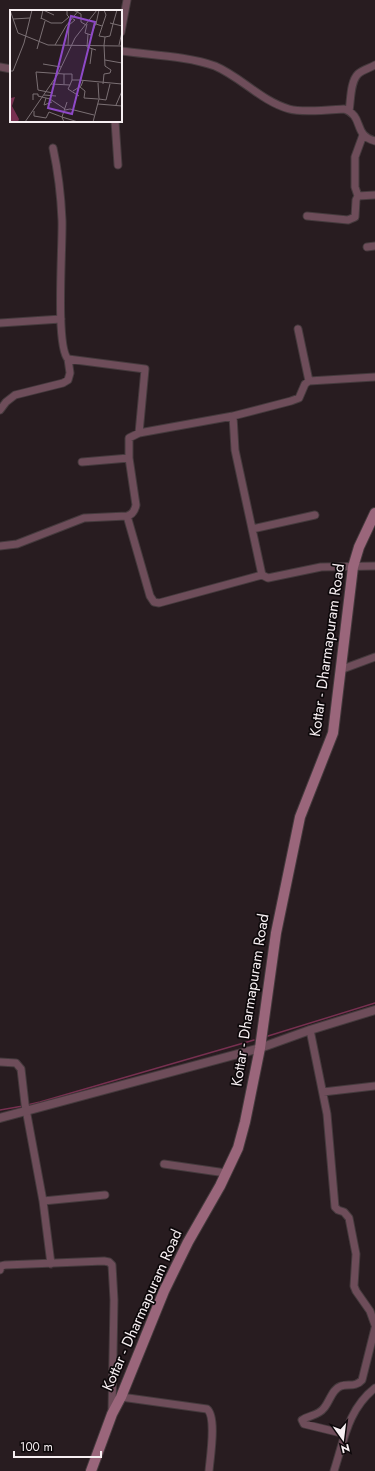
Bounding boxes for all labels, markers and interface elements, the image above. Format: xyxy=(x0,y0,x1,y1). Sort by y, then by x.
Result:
inset map xyxy=(10,10,122,122)
street label: Kottar - Dharmapuram Road xyxy=(304,562,350,738)
street label: Kottar - Dharmapuram Road xyxy=(225,912,275,1088)
street label: Kottar - Dharmapuram Road xyxy=(96,1226,188,1394)
north arrow xyxy=(323,1419,363,1459)
scale bar xyxy=(14,1433,101,1459)
text: 100 m xyxy=(20,1438,53,1456)
text: N xyxy=(339,1440,352,1458)

